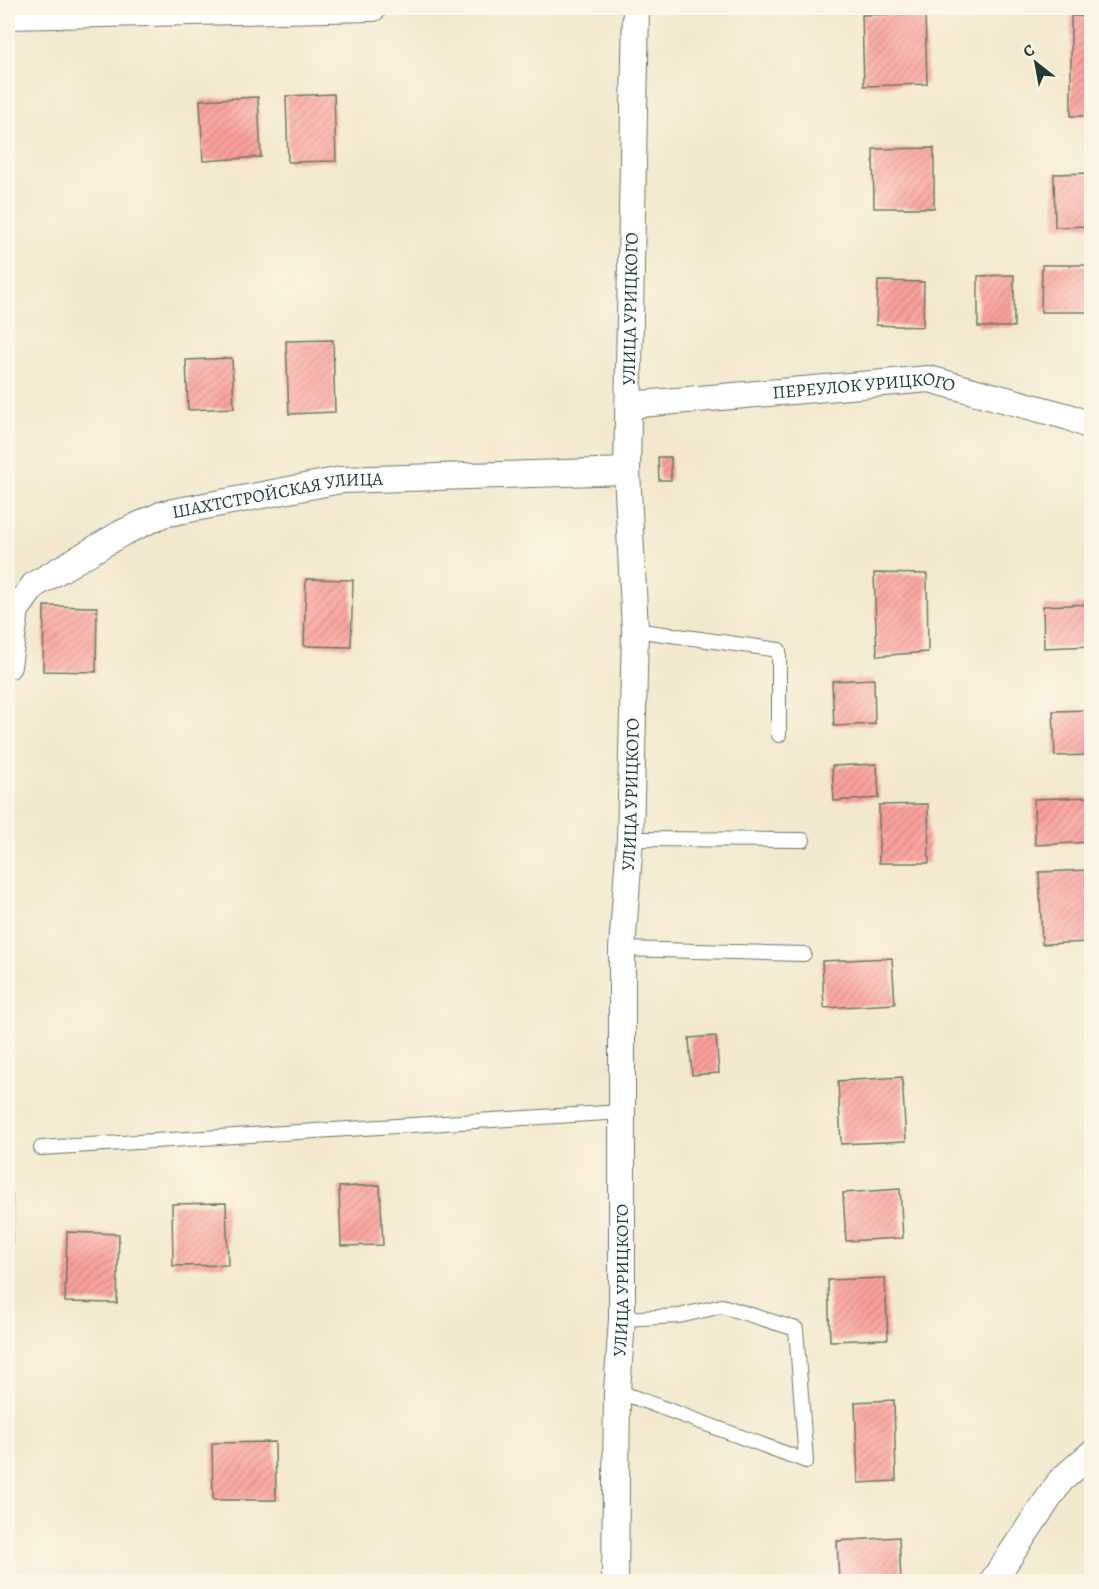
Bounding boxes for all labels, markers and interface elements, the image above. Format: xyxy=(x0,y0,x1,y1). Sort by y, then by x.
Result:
north arrow xyxy=(1006,33,1066,93)
text: С xyxy=(1019,39,1039,63)
street label: УЛИЦА УРИЦКОГО xyxy=(617,232,644,386)
street label: ПЕРЕУЛОК УРИЦКОГО xyxy=(771,367,958,405)
street label: ШАХТСТРОЙСКАЯ УЛИЦА xyxy=(170,467,384,524)
street label: УЛИЦА УРИЦКОГО xyxy=(616,718,645,872)
street label: УЛИЦА УРИЦКОГО xyxy=(607,1204,634,1357)

